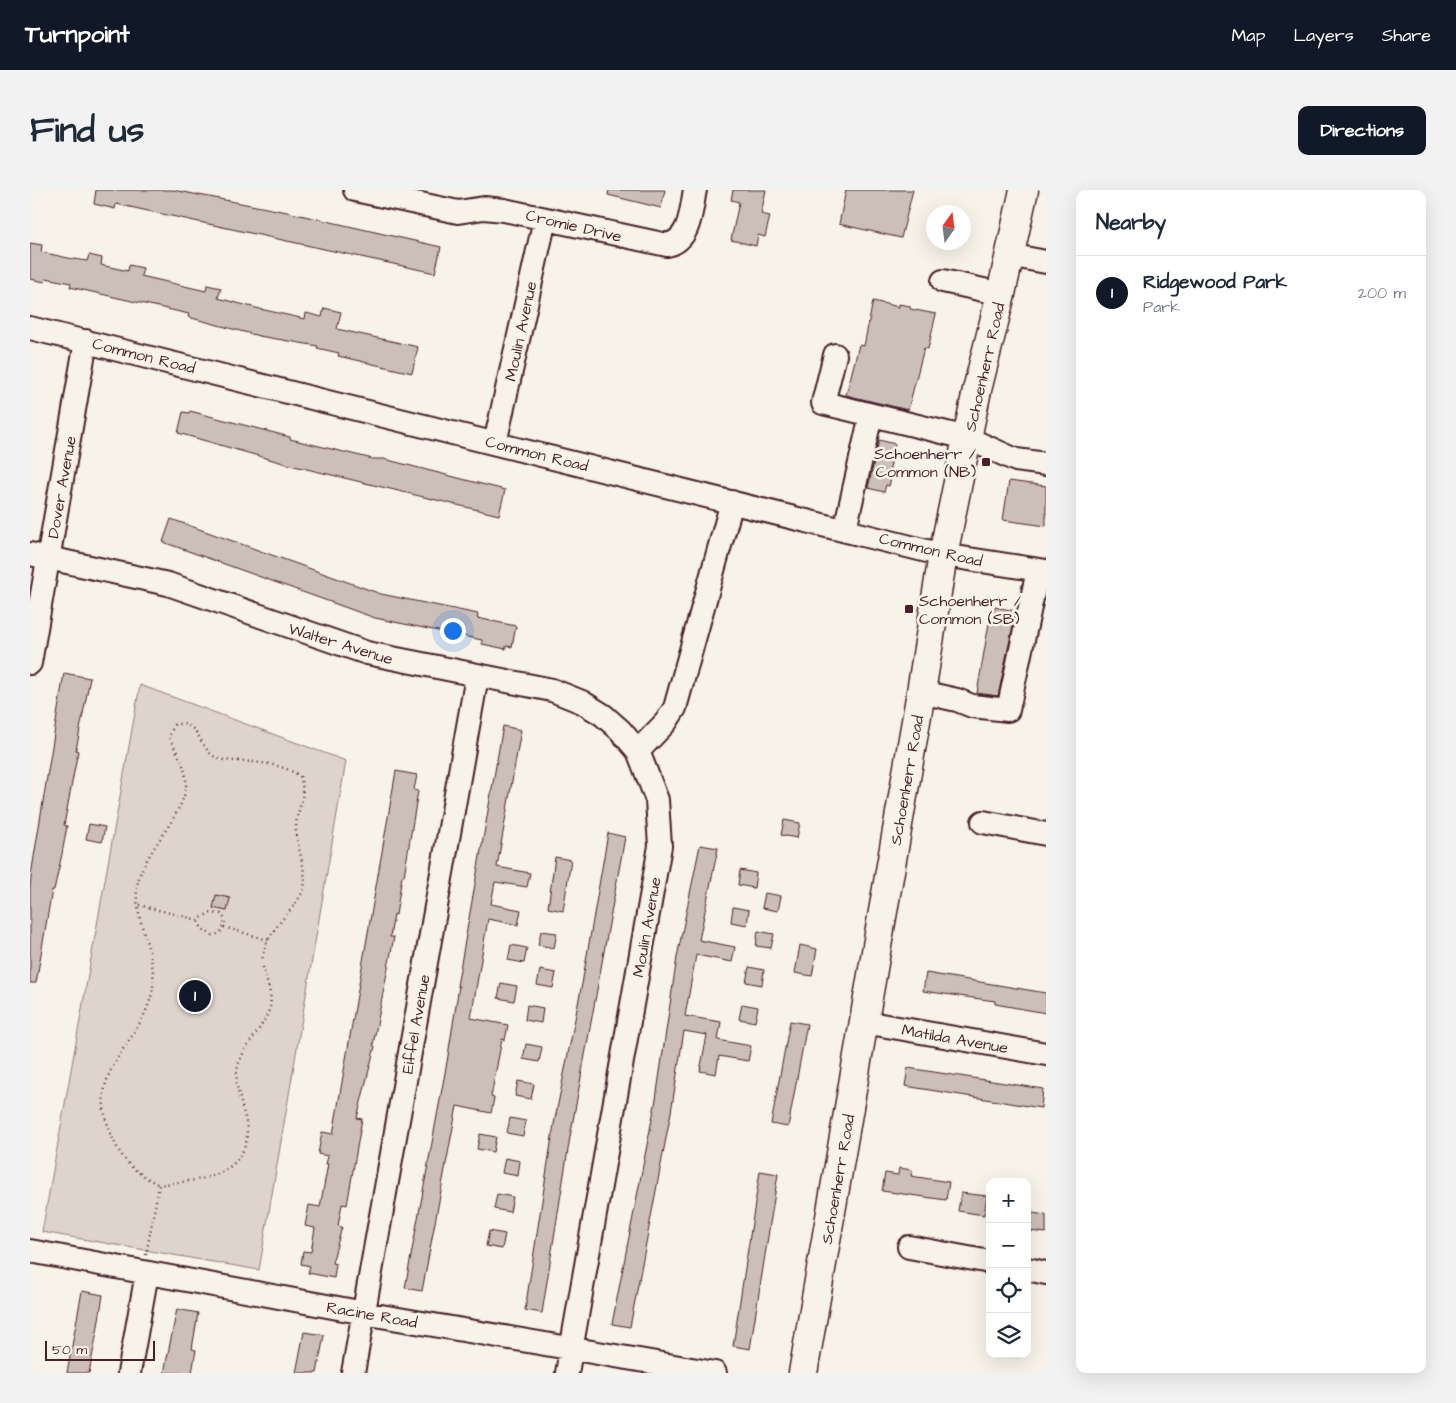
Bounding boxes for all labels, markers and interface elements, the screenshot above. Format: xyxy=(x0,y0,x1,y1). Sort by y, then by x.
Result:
text: Turnpoint xyxy=(25,18,130,52)
text: Map xyxy=(1231,23,1265,48)
text: Layers xyxy=(1293,23,1354,48)
text: Share xyxy=(1382,23,1431,48)
text: Find us xyxy=(30,106,144,155)
button: Directions xyxy=(1298,106,1426,155)
street label: Cromie Drive xyxy=(524,204,624,248)
north arrow xyxy=(926,205,971,250)
text: Nearby xyxy=(1096,208,1166,237)
text: Ridgewood Park xyxy=(1143,269,1287,296)
street label: Moulin Avenue xyxy=(500,279,542,383)
text: 1 xyxy=(1111,282,1113,304)
text: 200 m xyxy=(1358,282,1406,304)
text: Park xyxy=(1143,296,1180,318)
street label: Schoenherr Road xyxy=(959,301,1010,434)
street label: Common Road xyxy=(90,333,198,379)
street label: Common Road xyxy=(483,431,591,477)
street label: Dover Avenue xyxy=(42,434,82,540)
place label: Schoenherr / Common (NB) xyxy=(874,443,976,483)
marker: Schoenherr / Common (NB) xyxy=(980,456,992,468)
street label: Common Road xyxy=(877,527,985,573)
place label: Schoenherr / Common (SB) xyxy=(919,590,1021,630)
marker: Schoenherr / Common (SB) xyxy=(903,603,915,615)
street label: Walter Avenue xyxy=(286,618,396,670)
your location xyxy=(440,618,466,644)
street label: Schoenherr Road xyxy=(885,714,929,847)
street label: Moulin Avenue xyxy=(627,875,667,979)
street label: Eiffel Avenue xyxy=(396,972,436,1076)
pin: 1 xyxy=(179,977,211,1015)
street label: Matilda Avenue xyxy=(900,1019,1010,1059)
street label: Schoenherr Road xyxy=(816,1113,860,1246)
map controls xyxy=(986,1178,1031,1358)
button: + xyxy=(986,1178,1031,1223)
button: − xyxy=(986,1223,1031,1268)
button: locate xyxy=(986,1268,1031,1313)
street label: Racine Road xyxy=(325,1296,419,1334)
button: layers xyxy=(986,1313,1031,1358)
scale bar xyxy=(45,1338,155,1361)
text: 50 m xyxy=(52,1340,87,1360)

